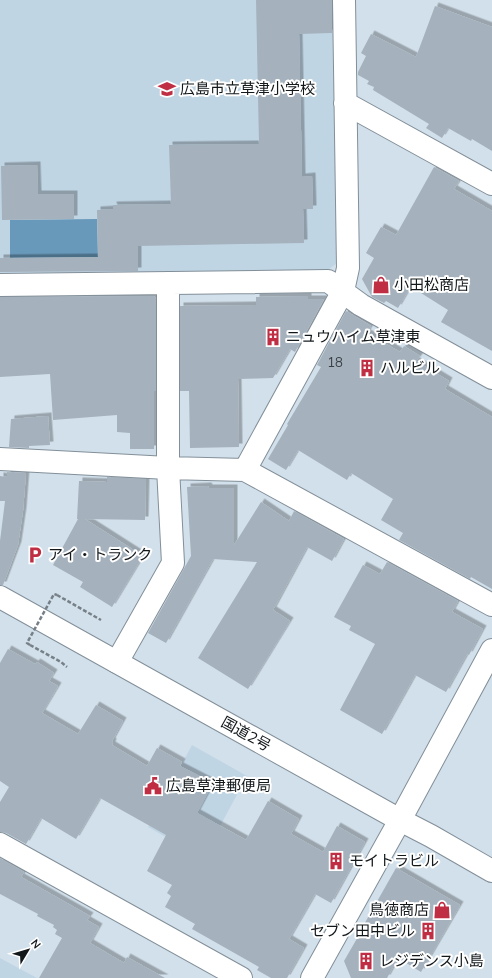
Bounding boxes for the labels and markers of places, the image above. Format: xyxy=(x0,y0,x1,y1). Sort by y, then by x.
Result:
school or university icon: 広島市立草津小学校 xyxy=(157,79,177,99)
place label: 広島市立草津小学校 xyxy=(180,79,315,98)
shop icon: 小田松商店 xyxy=(371,275,391,295)
place label: 小田松商店 xyxy=(394,275,469,294)
building icon: ニュウハイム草津東 xyxy=(263,327,283,347)
place label: ニュウハイム草津東 xyxy=(286,327,420,346)
building icon: ハルビル xyxy=(357,358,377,378)
place label: ハルビル xyxy=(380,358,440,377)
parking icon: アイ・トランク xyxy=(25,545,45,565)
place label: アイ・トランク xyxy=(48,545,152,564)
public building icon: 広島草津郵便局 xyxy=(143,776,163,796)
place label: 広島草津郵便局 xyxy=(166,776,271,795)
building icon: モイトラビル xyxy=(326,851,346,871)
place label: モイトラビル xyxy=(349,851,439,870)
place label: 鳥徳商店 xyxy=(369,900,429,919)
shop icon: 鳥徳商店 xyxy=(432,900,452,920)
place label: セブン田中ビル xyxy=(310,921,415,940)
building icon: セブン田中ビル xyxy=(418,921,438,941)
building icon: レジデンス小島 xyxy=(356,951,376,971)
place label: レジデンス小島 xyxy=(379,951,484,970)

